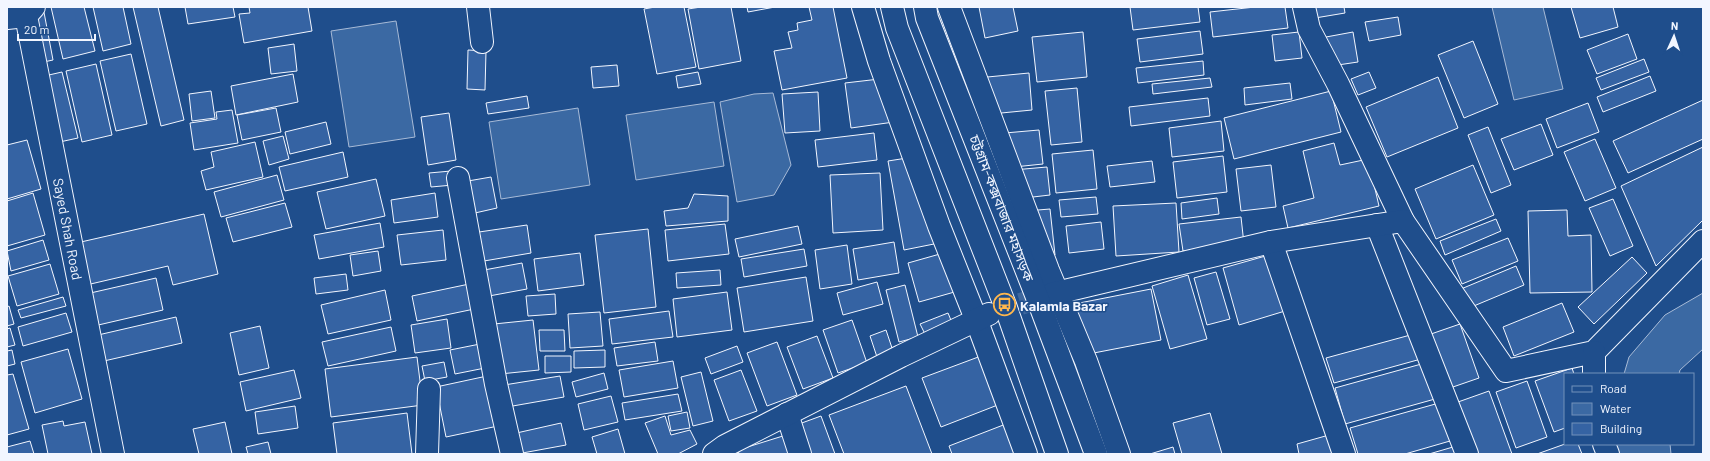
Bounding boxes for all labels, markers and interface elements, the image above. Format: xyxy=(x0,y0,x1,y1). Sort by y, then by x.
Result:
scale bar xyxy=(18,16,95,42)
north arrow xyxy=(1654,16,1694,56)
text: N xyxy=(1671,19,1679,32)
text: 20 m xyxy=(24,22,50,36)
street label: চট্টগ্রাম-কক্সবাজার মহাসড়ক xyxy=(966,131,1038,284)
street label: Sayed Shah Road xyxy=(50,177,86,281)
bus stop icon: Kalamia Bazar xyxy=(992,292,1018,318)
place label: Kalamia Bazar xyxy=(1020,297,1108,314)
legend xyxy=(1564,373,1694,445)
text: Road xyxy=(1600,381,1627,395)
text: Water xyxy=(1600,401,1632,415)
text: Building xyxy=(1600,421,1642,435)

